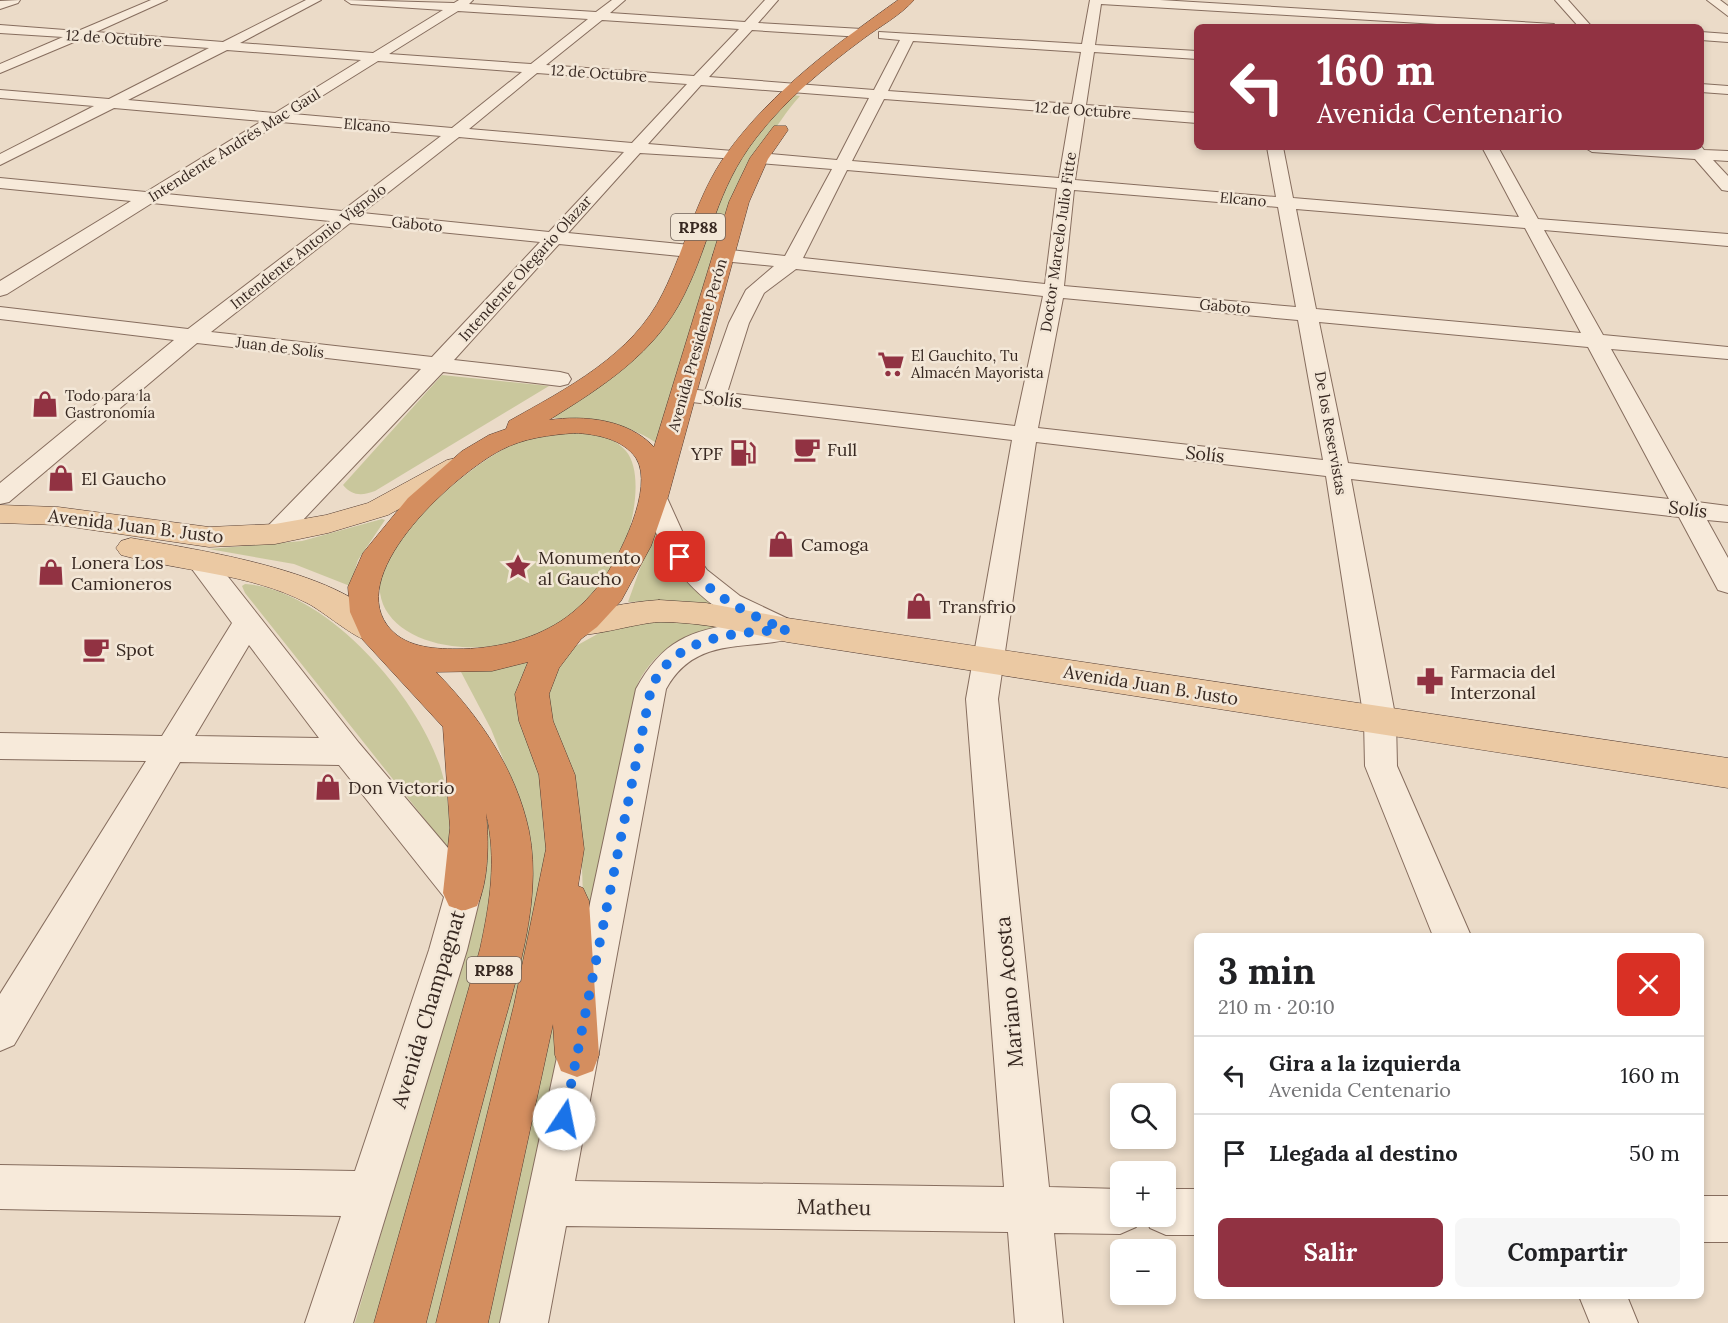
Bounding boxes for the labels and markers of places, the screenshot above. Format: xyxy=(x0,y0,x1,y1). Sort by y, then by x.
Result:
place label: El Gauchito, Tu Almacén Mayorista xyxy=(910,346,1044,382)
supermarket icon: El Gauchito, Tu Almacén Mayorista xyxy=(876,349,906,379)
place label: Todo para la Gastronomía xyxy=(65,386,156,422)
shop icon: Todo para la Gastronomía xyxy=(30,389,60,419)
cafe icon: Full xyxy=(792,434,822,464)
fuel station icon: YPF xyxy=(728,438,758,468)
place label: Full xyxy=(827,438,857,461)
place label: YPF xyxy=(690,442,723,465)
shop icon: El Gaucho xyxy=(46,463,76,493)
place label: El Gaucho xyxy=(81,467,166,490)
shop icon: Camoga xyxy=(766,529,796,559)
pin xyxy=(654,531,705,582)
place label: Camoga xyxy=(801,533,869,556)
place label: Monumento al Gaucho xyxy=(538,546,641,590)
place label: Lonera Los Camioneros xyxy=(71,551,172,595)
place icon: Monumento al Gaucho xyxy=(503,552,533,582)
shop icon: Lonera Los Camioneros xyxy=(36,557,66,587)
shop icon: Transfrio xyxy=(904,591,934,621)
place label: Transfrio xyxy=(939,595,1016,618)
cafe icon: Spot xyxy=(81,634,111,664)
place label: Spot xyxy=(116,638,154,661)
place label: Farmacia del Interzonal xyxy=(1450,660,1556,704)
pharmacy icon: Farmacia del Interzonal xyxy=(1415,666,1445,696)
shop icon: Don Victorio xyxy=(313,772,343,802)
place label: Don Victorio xyxy=(348,776,455,799)

